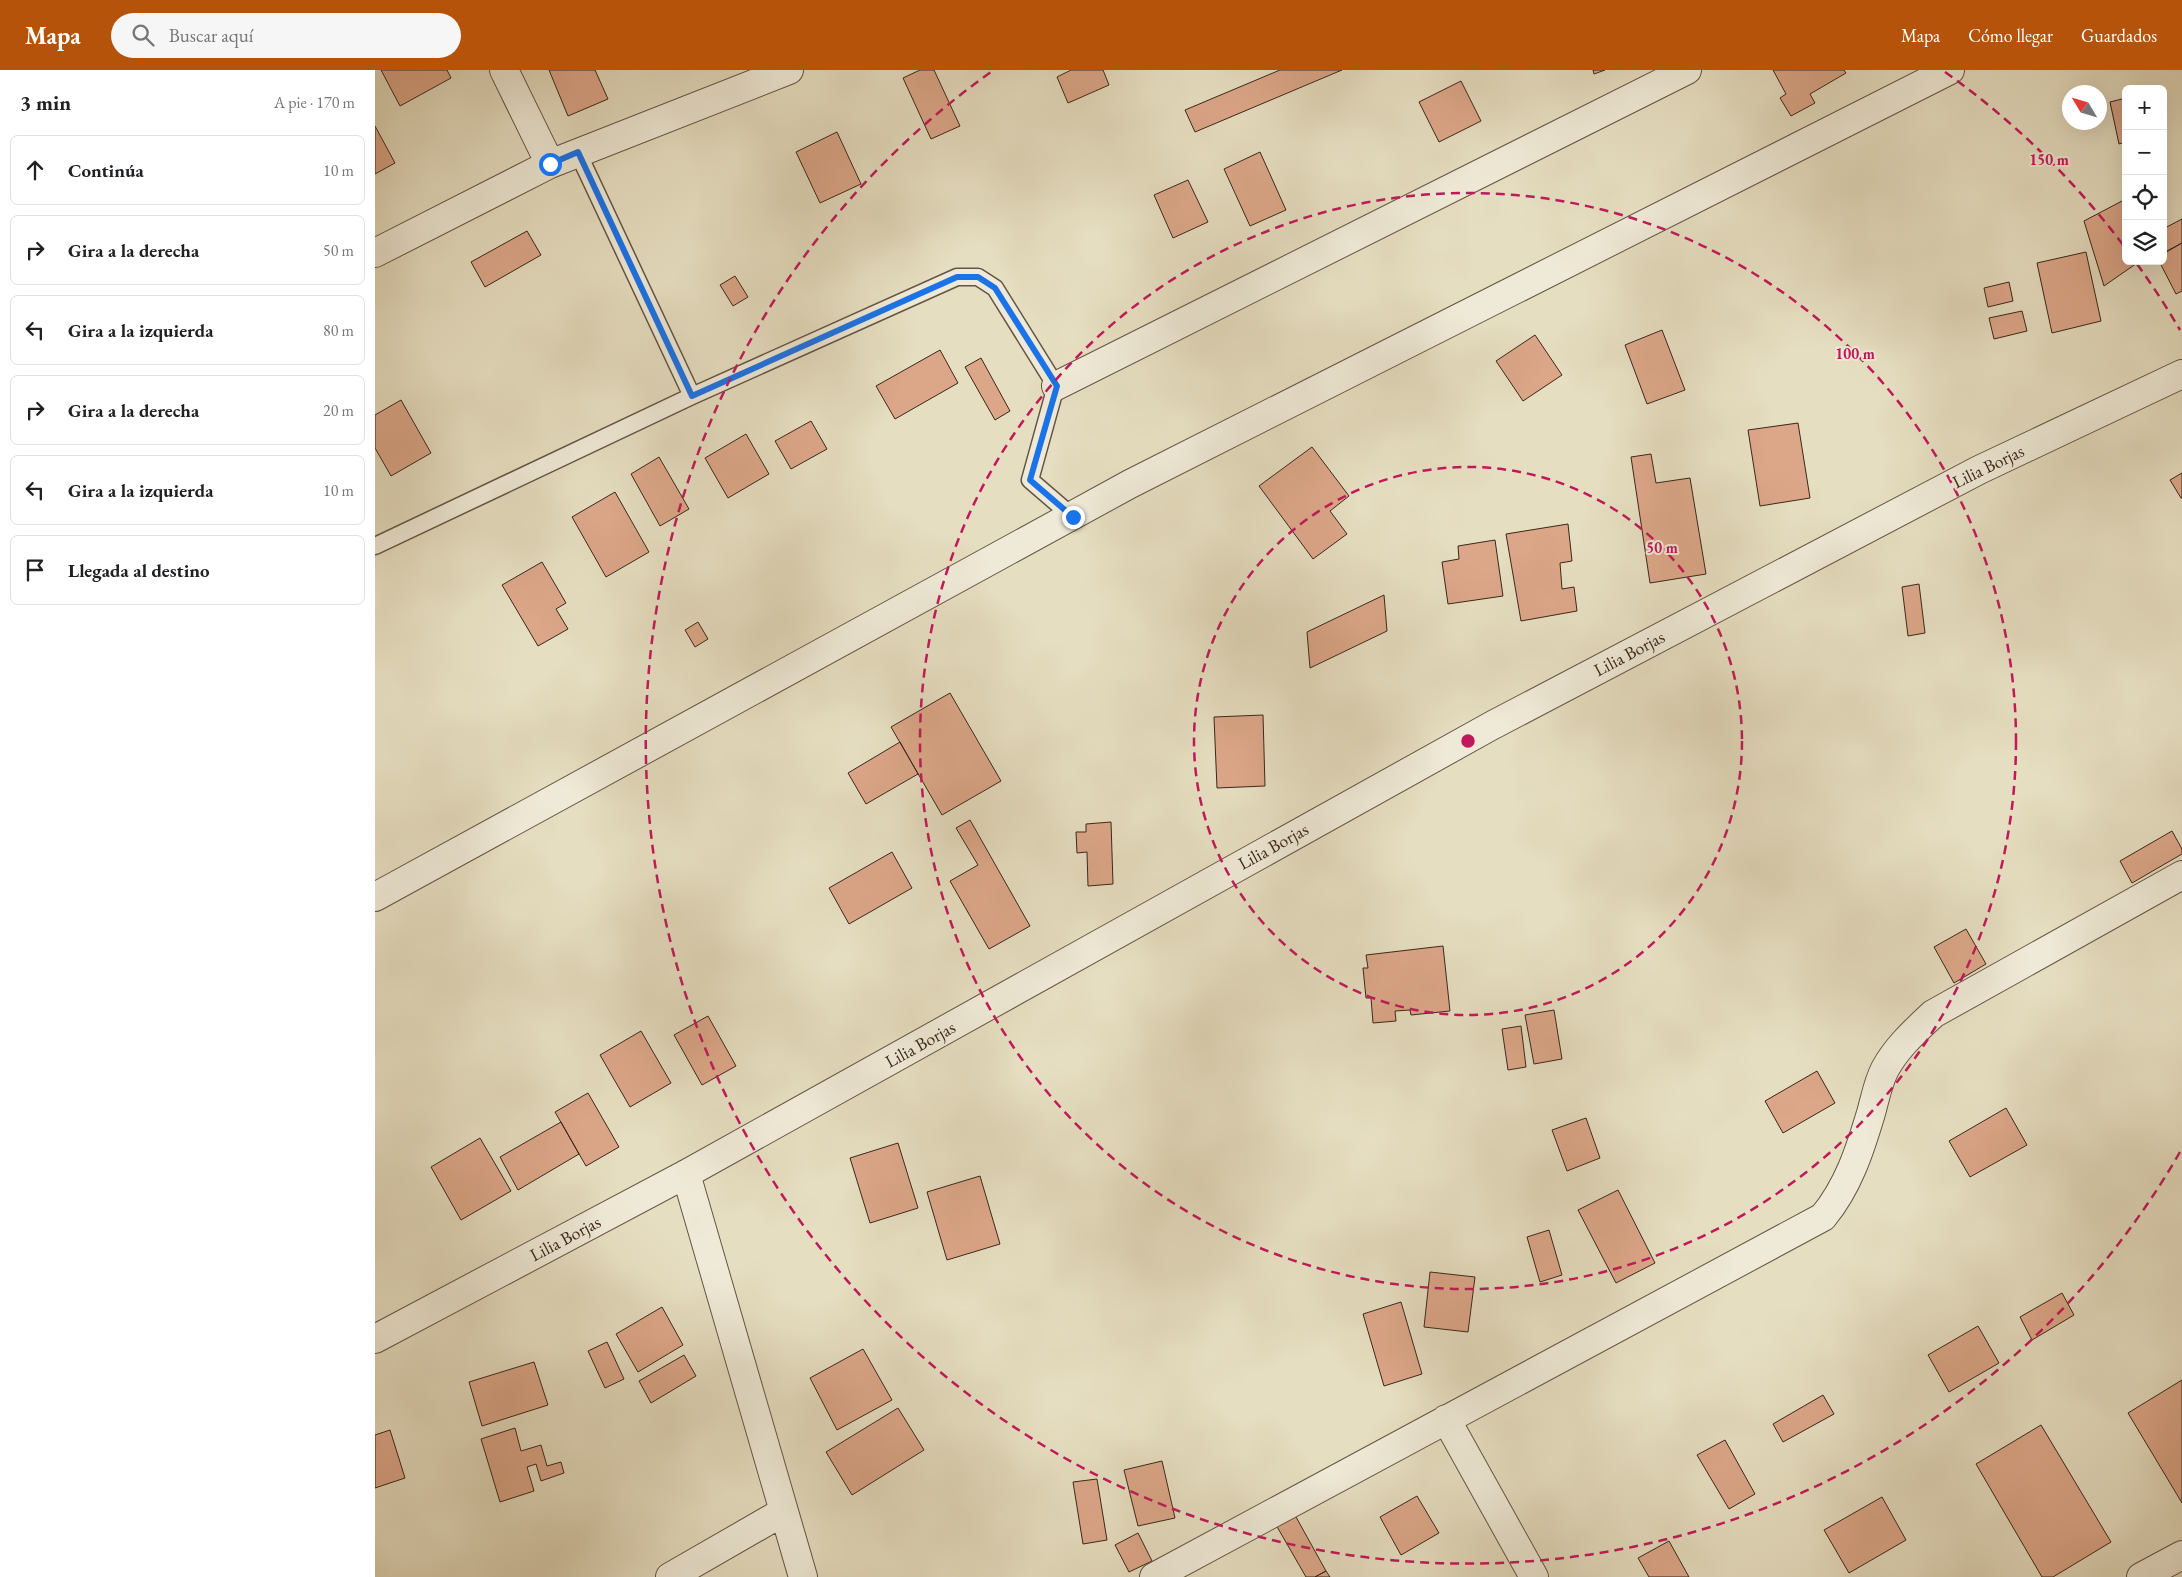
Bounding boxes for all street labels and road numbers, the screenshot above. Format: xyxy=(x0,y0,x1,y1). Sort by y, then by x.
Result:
street label: Lilia Borjas xyxy=(1948,439,2028,493)
street label: Lilia Borjas xyxy=(1590,625,1669,681)
street label: Lilia Borjas xyxy=(1234,817,1312,875)
street label: Lilia Borjas xyxy=(881,1015,959,1073)
street label: Lilia Borjas xyxy=(526,1210,605,1266)

